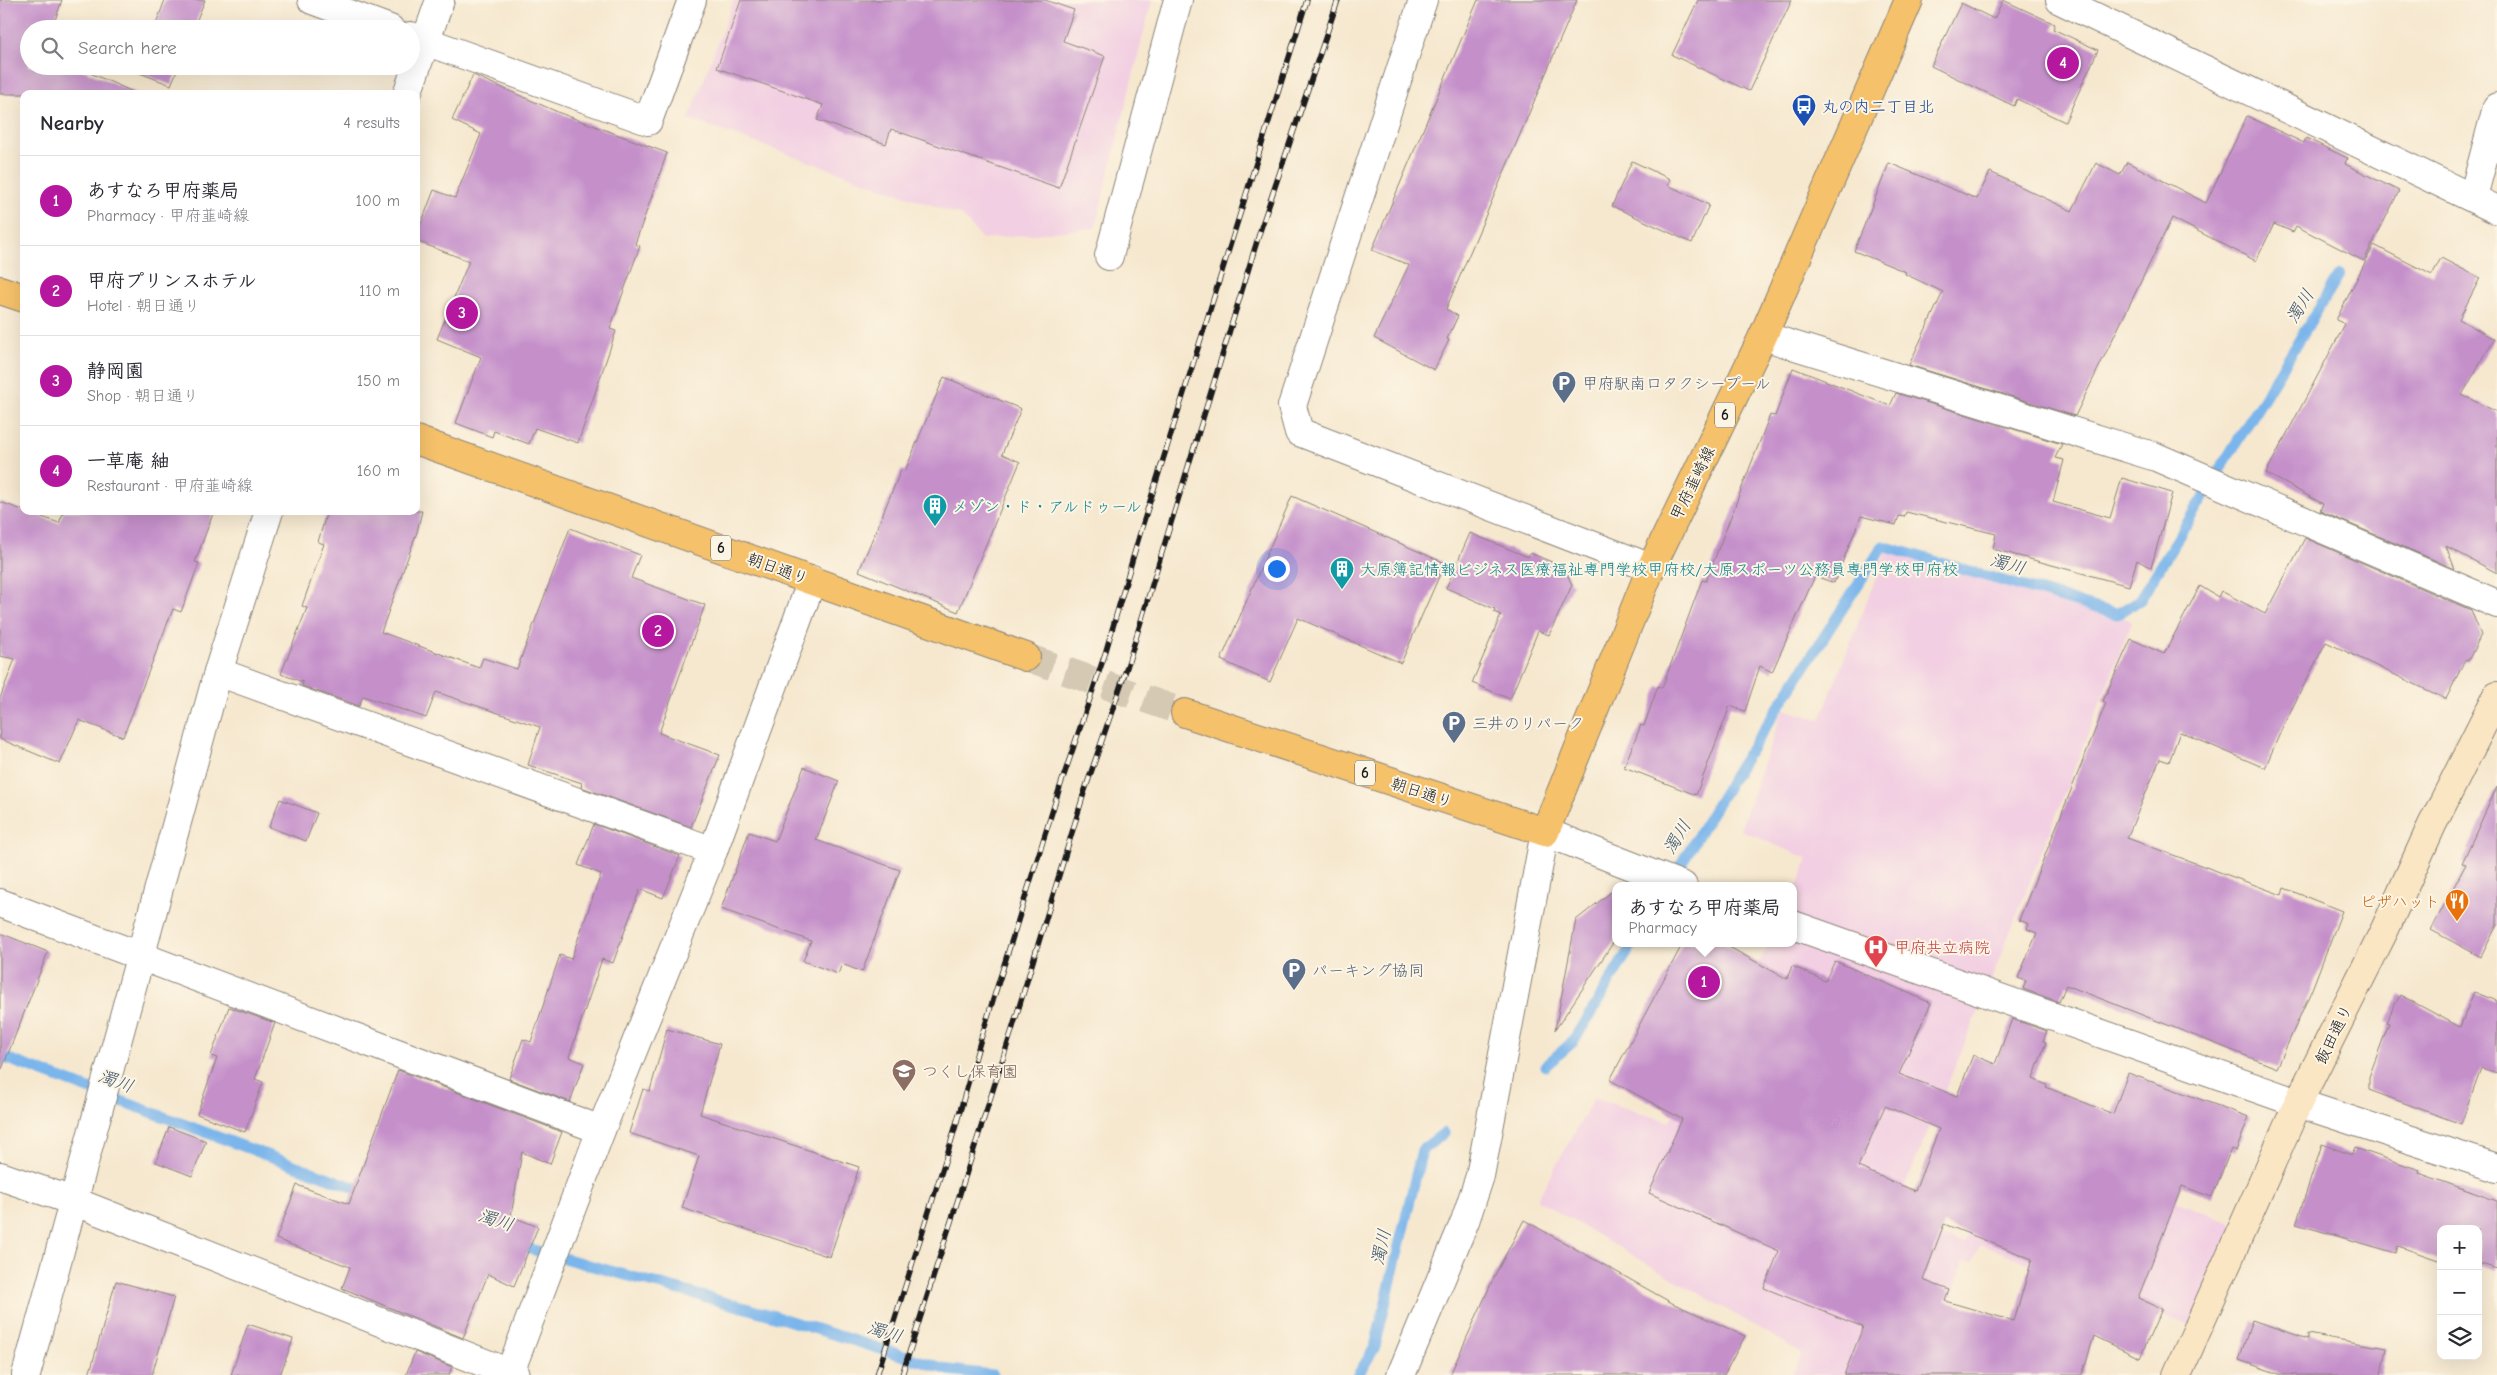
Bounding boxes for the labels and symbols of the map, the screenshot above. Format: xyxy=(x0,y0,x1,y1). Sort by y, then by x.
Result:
pin: 4 xyxy=(2047,44,2079,82)
bus stop icon: 丸の内二丁目北 xyxy=(1791,93,1817,127)
place label: 丸の内二丁目北 xyxy=(1822,98,1934,116)
water label: 濁川 xyxy=(2282,285,2319,327)
pin: 3 xyxy=(446,294,478,332)
parking icon: 甲府駅南口タクシープール xyxy=(1551,370,1577,404)
place label: 甲府駅南口タクシープール xyxy=(1582,375,1771,393)
road number: 6 xyxy=(1715,402,1735,428)
street label: 甲府韮崎線 xyxy=(1667,444,1719,523)
building icon: メゾン・ド・アルドゥール xyxy=(922,493,948,527)
place label: メゾン・ド・アルドゥール xyxy=(952,498,1142,516)
road number: 6 xyxy=(711,536,731,560)
water label: 濁川 xyxy=(1988,549,2028,580)
street label: 朝日通り xyxy=(745,550,811,588)
your location xyxy=(1264,556,1290,582)
building icon: 大原簿記情報ビジネス医療福祉専門学校甲府校/大原スポーツ公務員専門学校甲府校 xyxy=(1329,556,1355,590)
place label: 大原簿記情報ビジネス医療福祉専門学校甲府校/大原スポーツ公務員専門学校甲府校 xyxy=(1360,561,1958,579)
pin: 2 xyxy=(642,612,674,650)
parking icon: 三井のリパーク xyxy=(1441,710,1467,744)
place label: 三井のリパーク xyxy=(1472,715,1584,733)
road number: 6 xyxy=(1355,760,1375,786)
street label: 朝日通り xyxy=(1388,775,1455,811)
water label: 濁川 xyxy=(1659,816,1696,858)
restaurant icon: ピザハット xyxy=(2444,888,2470,922)
place label: ピザハット xyxy=(2360,893,2440,911)
hospital icon: 甲府共立病院 xyxy=(1863,934,1889,968)
place label: 甲府共立病院 xyxy=(1894,939,1990,957)
parking icon: パーキング協同 xyxy=(1281,957,1307,991)
place label: パーキング協同 xyxy=(1312,962,1424,980)
pin: 1 xyxy=(1688,963,1720,1001)
street label: 飯田通り xyxy=(2312,1002,2356,1067)
school or university icon: つくし保育園 xyxy=(891,1058,917,1092)
place label: つくし保育園 xyxy=(922,1063,1018,1081)
water label: 濁川 xyxy=(95,1065,136,1097)
water label: 濁川 xyxy=(475,1205,516,1236)
water label: 濁川 xyxy=(1367,1227,1396,1267)
water label: 濁川 xyxy=(865,1317,905,1348)

